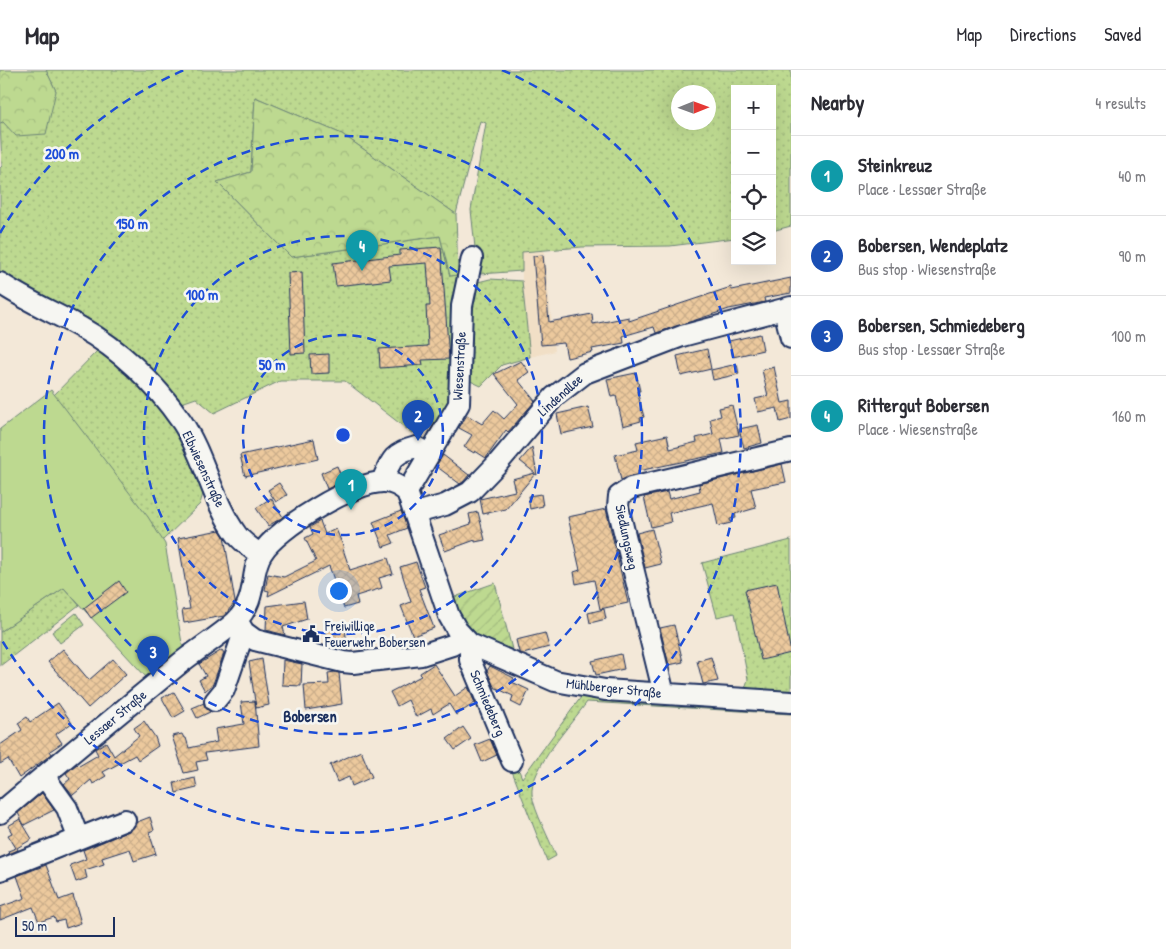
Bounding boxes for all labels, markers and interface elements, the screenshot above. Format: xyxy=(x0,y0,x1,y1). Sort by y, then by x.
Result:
text: Map xyxy=(25,19,59,51)
text: Map xyxy=(957,22,982,47)
text: Directions xyxy=(1010,22,1076,47)
text: Saved xyxy=(1104,22,1141,47)
north arrow xyxy=(671,85,716,130)
map controls xyxy=(731,85,776,265)
button: + xyxy=(731,85,776,130)
text: Nearby xyxy=(811,88,864,117)
text: 4 results xyxy=(1095,92,1146,114)
button: − xyxy=(731,130,776,175)
text: 200 m xyxy=(45,143,79,164)
text: Steinkreuz xyxy=(858,152,932,178)
text: 1 xyxy=(824,165,830,187)
text: 40 m xyxy=(1118,165,1146,187)
button: locate xyxy=(731,175,776,220)
text: Place · Lessaer Straße xyxy=(858,178,987,200)
text: 150 m xyxy=(116,213,148,234)
button: layers xyxy=(731,220,776,265)
pin: 4 xyxy=(346,230,378,271)
text: Bobersen, Wendeplatz xyxy=(858,232,1008,258)
text: 2 xyxy=(823,245,831,267)
text: 90 m xyxy=(1118,245,1146,267)
text: Bus stop · Wiesenstraße xyxy=(858,258,996,280)
text: 100 m xyxy=(186,284,218,305)
text: Bobersen, Schmiedeberg xyxy=(858,312,1025,338)
text: 3 xyxy=(823,325,831,347)
text: 100 m xyxy=(1111,325,1146,347)
street label: Wiesenstraße xyxy=(447,331,471,401)
text: Bus stop · Lessaer Straße xyxy=(858,338,1005,360)
text: 50 m xyxy=(259,354,285,375)
street label: Lindenallee xyxy=(533,369,587,420)
text: Rittergut Bobersen xyxy=(858,392,989,418)
pin: 2 xyxy=(402,400,434,441)
text: 4 xyxy=(824,405,830,427)
text: 160 m xyxy=(1112,405,1146,427)
text: Place · Wiesenstraße xyxy=(858,418,978,440)
centre of rings xyxy=(334,426,352,444)
street label: Elbwiesenstraße xyxy=(178,428,231,511)
pin: 1 xyxy=(335,469,367,510)
street label: Siedlungsweg xyxy=(610,503,644,571)
your location xyxy=(326,578,352,604)
place label: Freiwillige Feuerwehr Bobersen xyxy=(324,616,426,651)
public building icon: Freiwillige Feuerwehr Bobersen xyxy=(301,624,321,644)
pin: 3 xyxy=(137,636,169,677)
street label: Schmiedeberg xyxy=(465,667,511,739)
street label: Mühlberger Straße xyxy=(565,673,663,703)
street label: Lessaer Straße xyxy=(79,685,151,749)
district label: Bobersen xyxy=(283,705,337,727)
scale bar xyxy=(15,914,115,937)
text: 50 m xyxy=(22,916,47,935)

